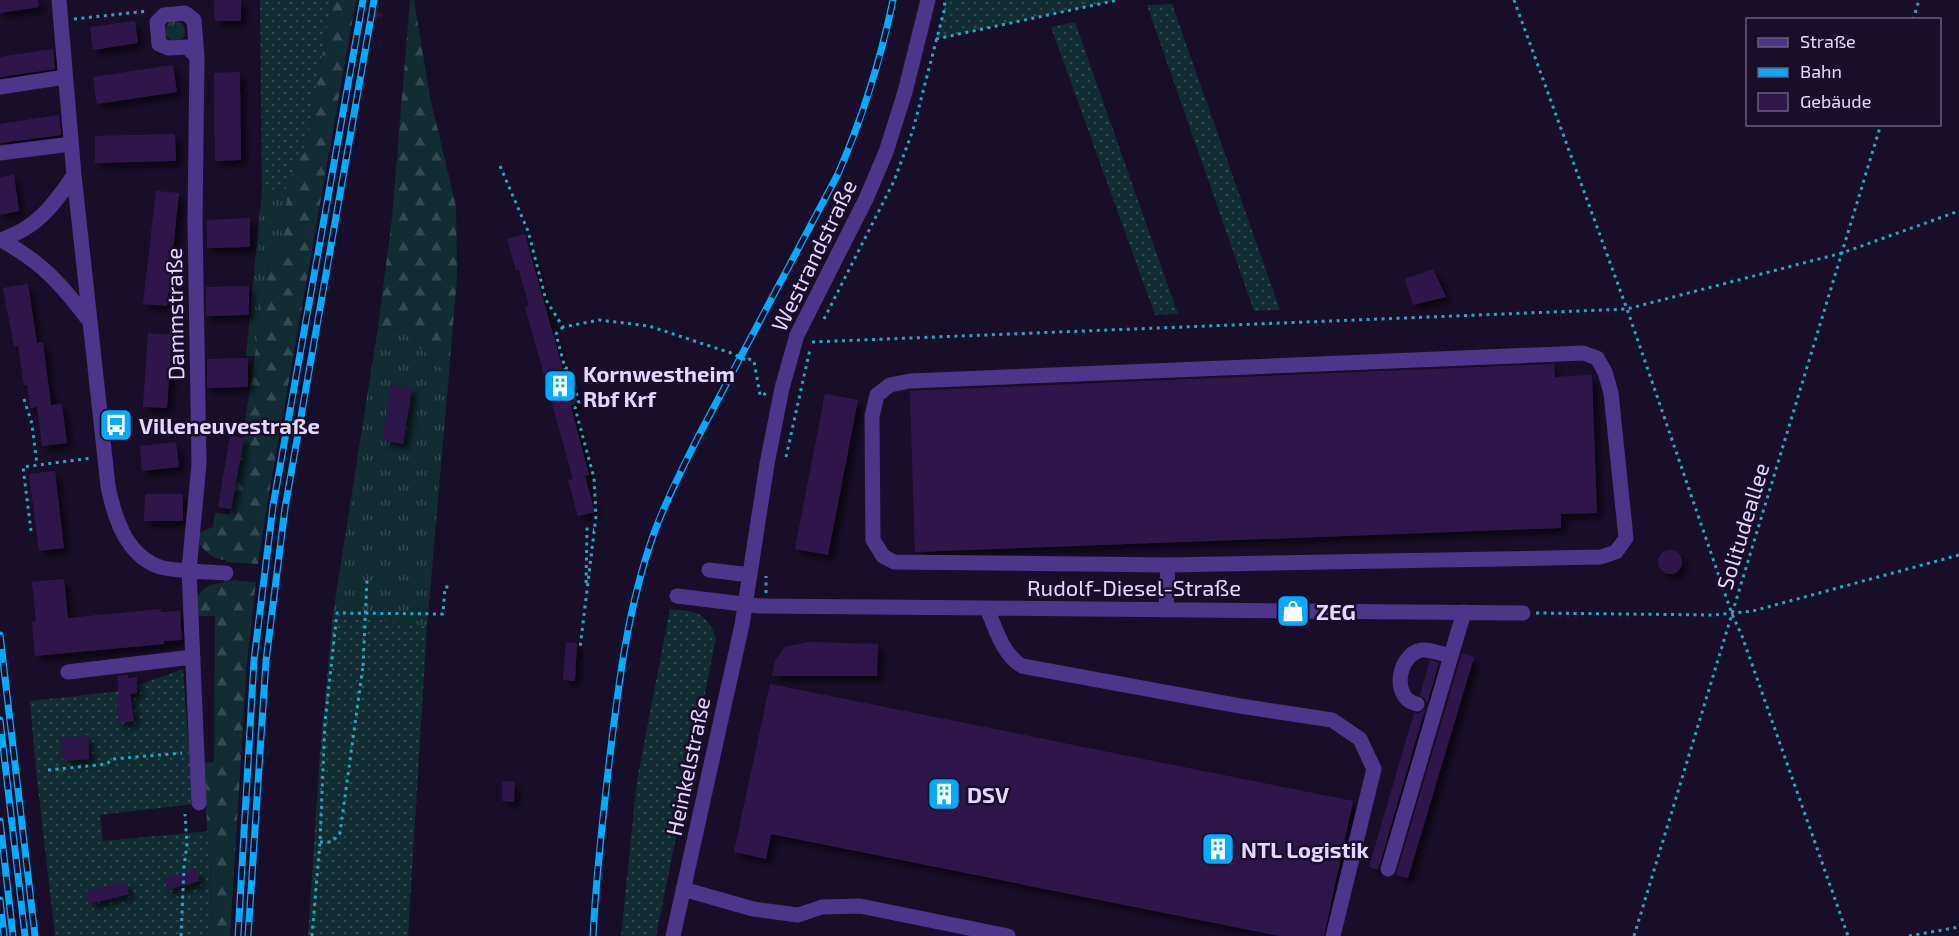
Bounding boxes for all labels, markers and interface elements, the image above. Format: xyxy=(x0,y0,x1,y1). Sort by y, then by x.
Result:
legend xyxy=(1746,18,1941,126)
text: Straße xyxy=(1800,30,1856,52)
text: Bahn xyxy=(1800,60,1842,82)
text: Gebäude xyxy=(1800,90,1871,112)
street label: Westrandstraße xyxy=(765,175,861,335)
street label: Dammstraße xyxy=(160,248,188,380)
place label: Kornwestheim Rbf Krf xyxy=(583,360,735,411)
building icon: Kornwestheim Rbf Krf xyxy=(542,368,578,404)
bus stop icon: Villeneuvestraße xyxy=(98,407,134,443)
place label: Villeneuvestraße xyxy=(139,412,320,438)
street label: Solitudeallee xyxy=(1710,460,1774,592)
street label: Rudolf-Diesel-Straße xyxy=(1027,574,1241,600)
shop icon: ZEG xyxy=(1275,593,1311,629)
place label: ZEG xyxy=(1316,598,1356,624)
street label: Heinkelstraße xyxy=(660,694,714,838)
building icon: DSV xyxy=(926,776,962,812)
place label: DSV xyxy=(967,781,1009,807)
building icon: NTL Logistik xyxy=(1200,831,1236,867)
place label: NTL Logistik xyxy=(1241,836,1370,862)

